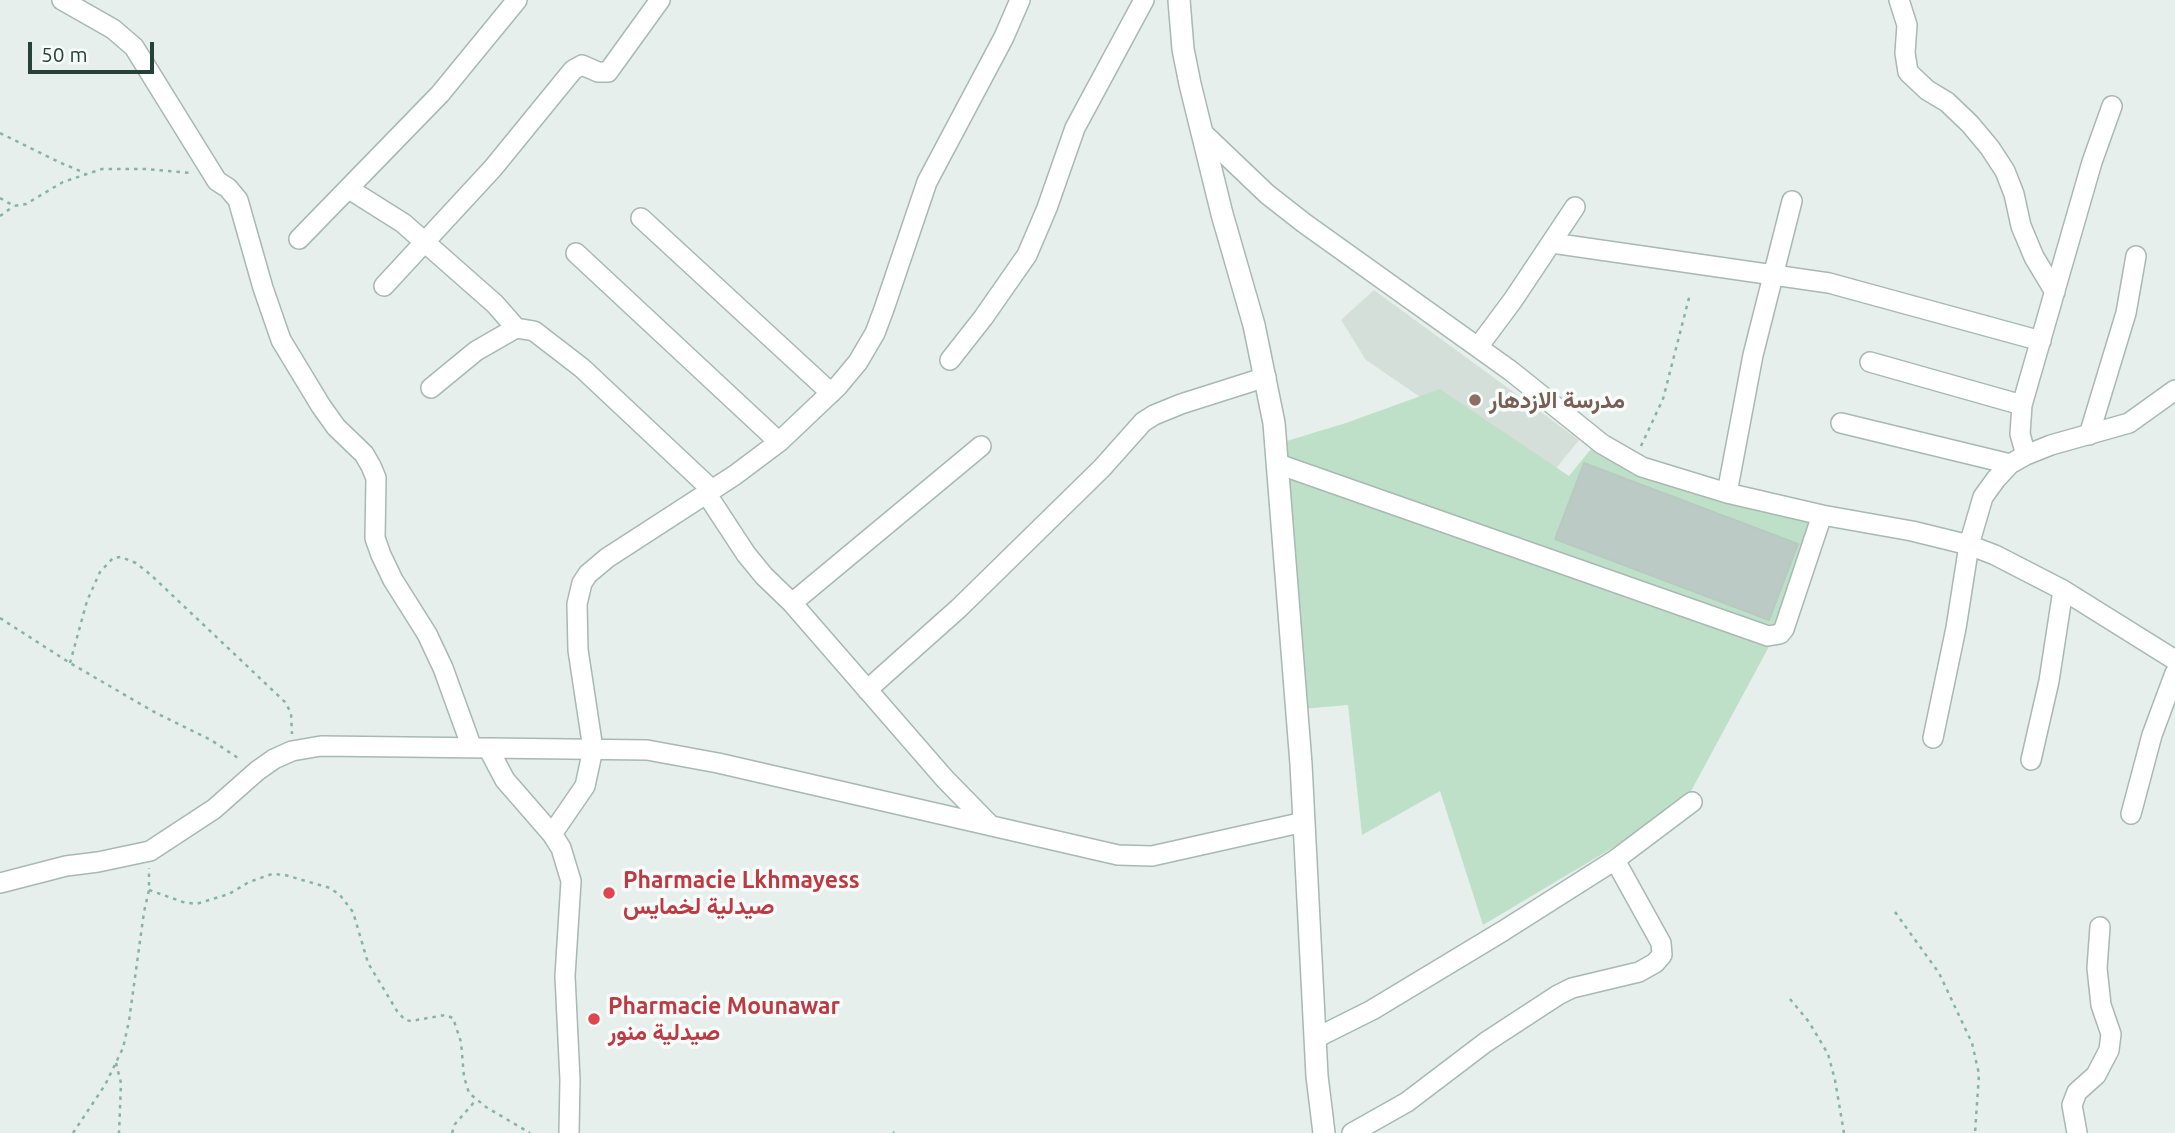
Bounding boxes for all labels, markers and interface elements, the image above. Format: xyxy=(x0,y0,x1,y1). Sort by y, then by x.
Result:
scale bar xyxy=(32,28,158,72)
text: 50 m xyxy=(41,42,88,66)
place label: مدرسة الازدهار xyxy=(1489,386,1625,414)
marker: مدرسة الازدهار xyxy=(1467,392,1483,408)
place label: Pharmacie Lkhmayess صيدلية لخمايس xyxy=(623,866,860,920)
marker: Pharmacie Lkhmayess صيدلية لخمايس xyxy=(601,885,617,901)
place label: Pharmacie Mounawar صيدلية منور xyxy=(608,992,840,1046)
marker: Pharmacie Mounawar صيدلية منور xyxy=(586,1011,602,1027)

